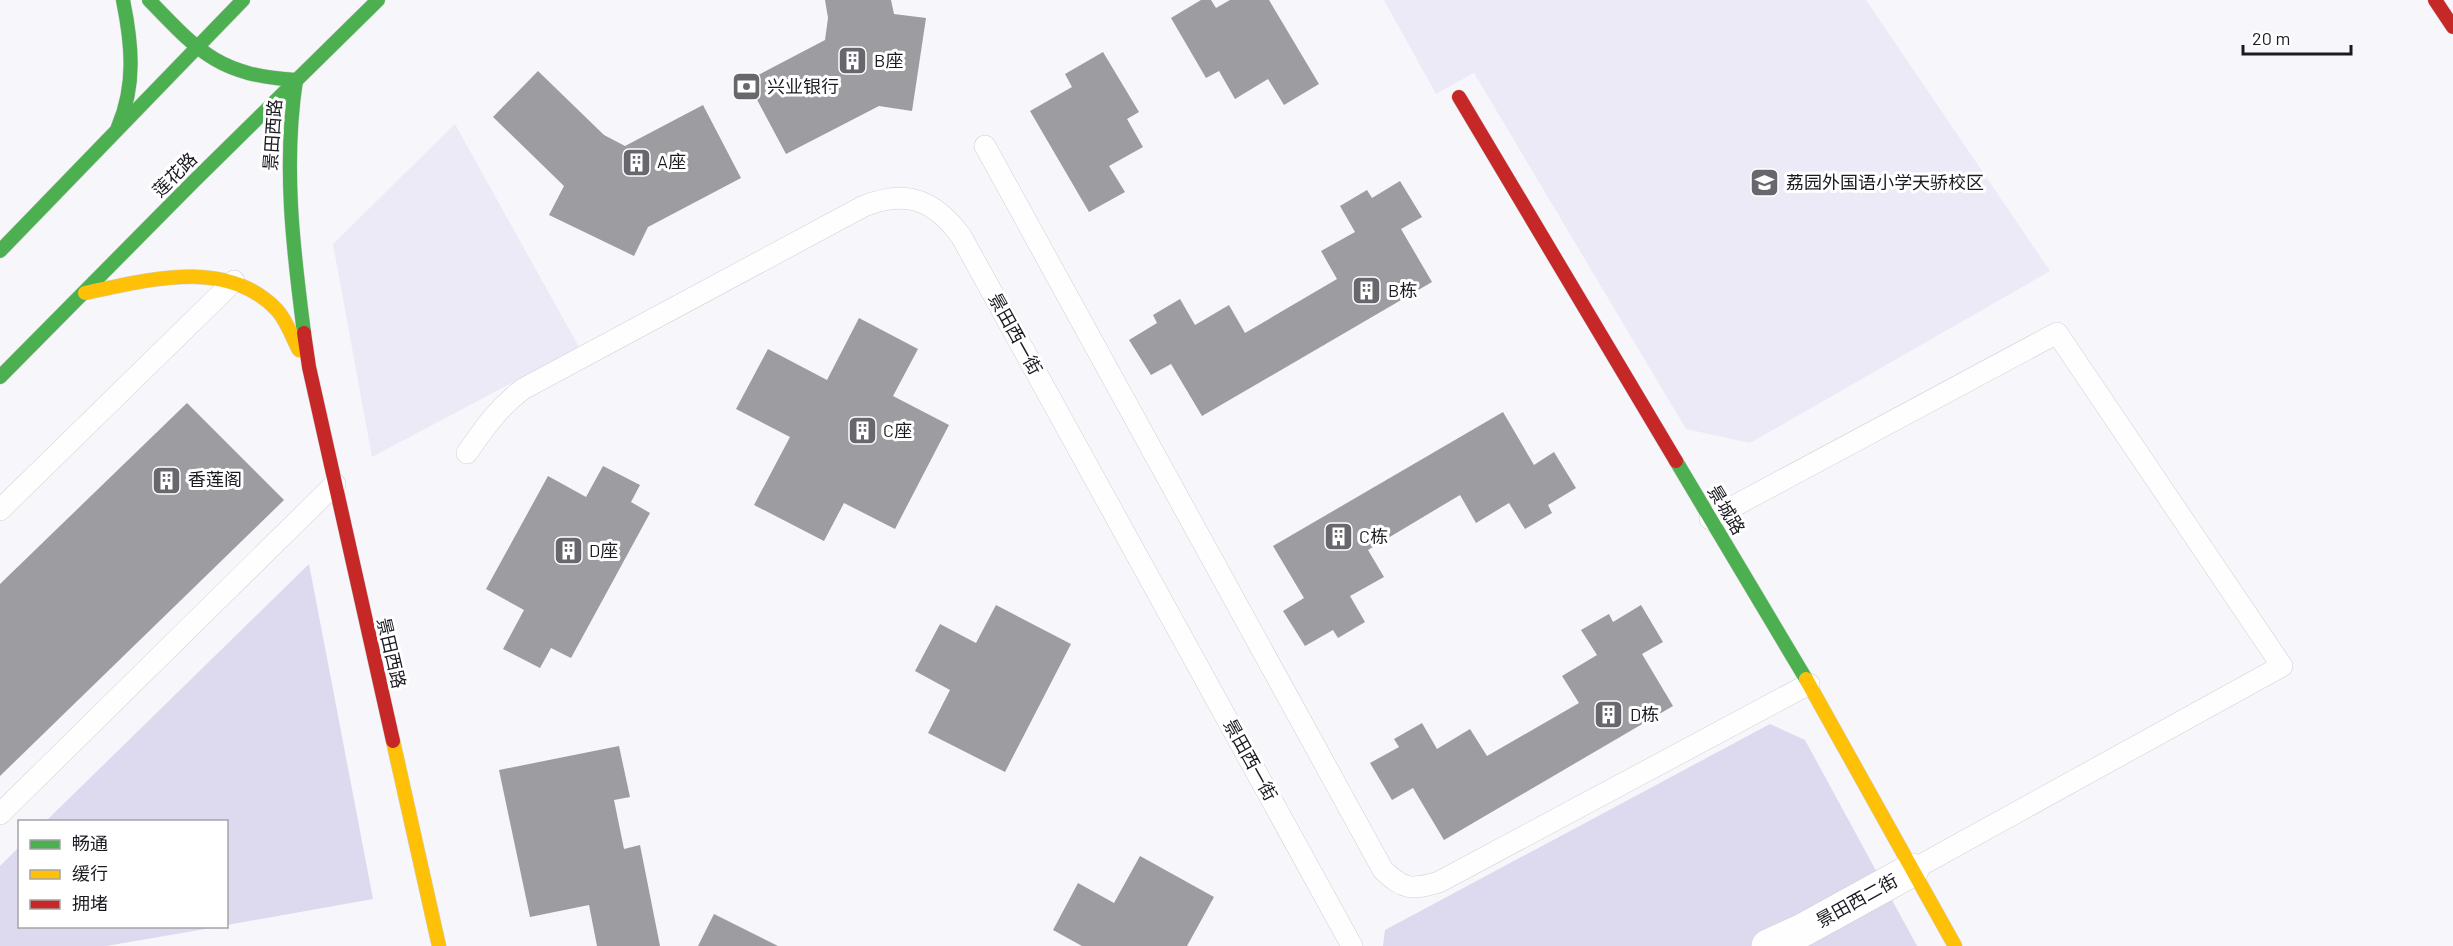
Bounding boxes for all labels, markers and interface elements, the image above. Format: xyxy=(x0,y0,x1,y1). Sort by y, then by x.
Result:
scale bar xyxy=(2243,18,2351,56)
text: 20 m xyxy=(2252,27,2290,49)
building icon: B座 xyxy=(837,45,869,77)
place label: B座 xyxy=(874,49,903,71)
bank icon: 兴业银行 xyxy=(730,71,762,103)
place label: 兴业银行 xyxy=(767,75,839,97)
street label: 景田西路 xyxy=(259,98,285,172)
building icon: A座 xyxy=(620,146,652,178)
street label: 莲花路 xyxy=(147,147,201,201)
place label: A座 xyxy=(657,150,686,172)
school or university icon: 荔园外国语小学天骄校区 xyxy=(1749,167,1781,199)
place label: 荔园外国语小学天骄校区 xyxy=(1786,171,1984,193)
building icon: B栋 xyxy=(1351,275,1383,307)
place label: B栋 xyxy=(1388,279,1417,301)
street label: 景田西一街 xyxy=(984,289,1047,378)
building icon: C座 xyxy=(846,415,878,447)
place label: C座 xyxy=(883,419,912,441)
building icon: 香莲阁 xyxy=(151,464,183,496)
place label: 香莲阁 xyxy=(188,468,242,490)
street label: 景城路 xyxy=(1704,481,1750,538)
building icon: C栋 xyxy=(1322,521,1354,553)
place label: C栋 xyxy=(1359,525,1388,547)
building icon: D座 xyxy=(552,535,584,567)
place label: D座 xyxy=(589,539,618,561)
street label: 景田西路 xyxy=(373,615,411,690)
building icon: D栋 xyxy=(1593,699,1625,731)
place label: D栋 xyxy=(1630,703,1659,725)
street label: 景田西一街 xyxy=(1219,715,1282,804)
legend xyxy=(18,820,228,928)
text: 畅通 xyxy=(72,832,108,854)
text: 缓行 xyxy=(72,862,108,884)
street label: 景田西二街 xyxy=(1812,869,1901,932)
text: 拥堵 xyxy=(72,892,108,914)

